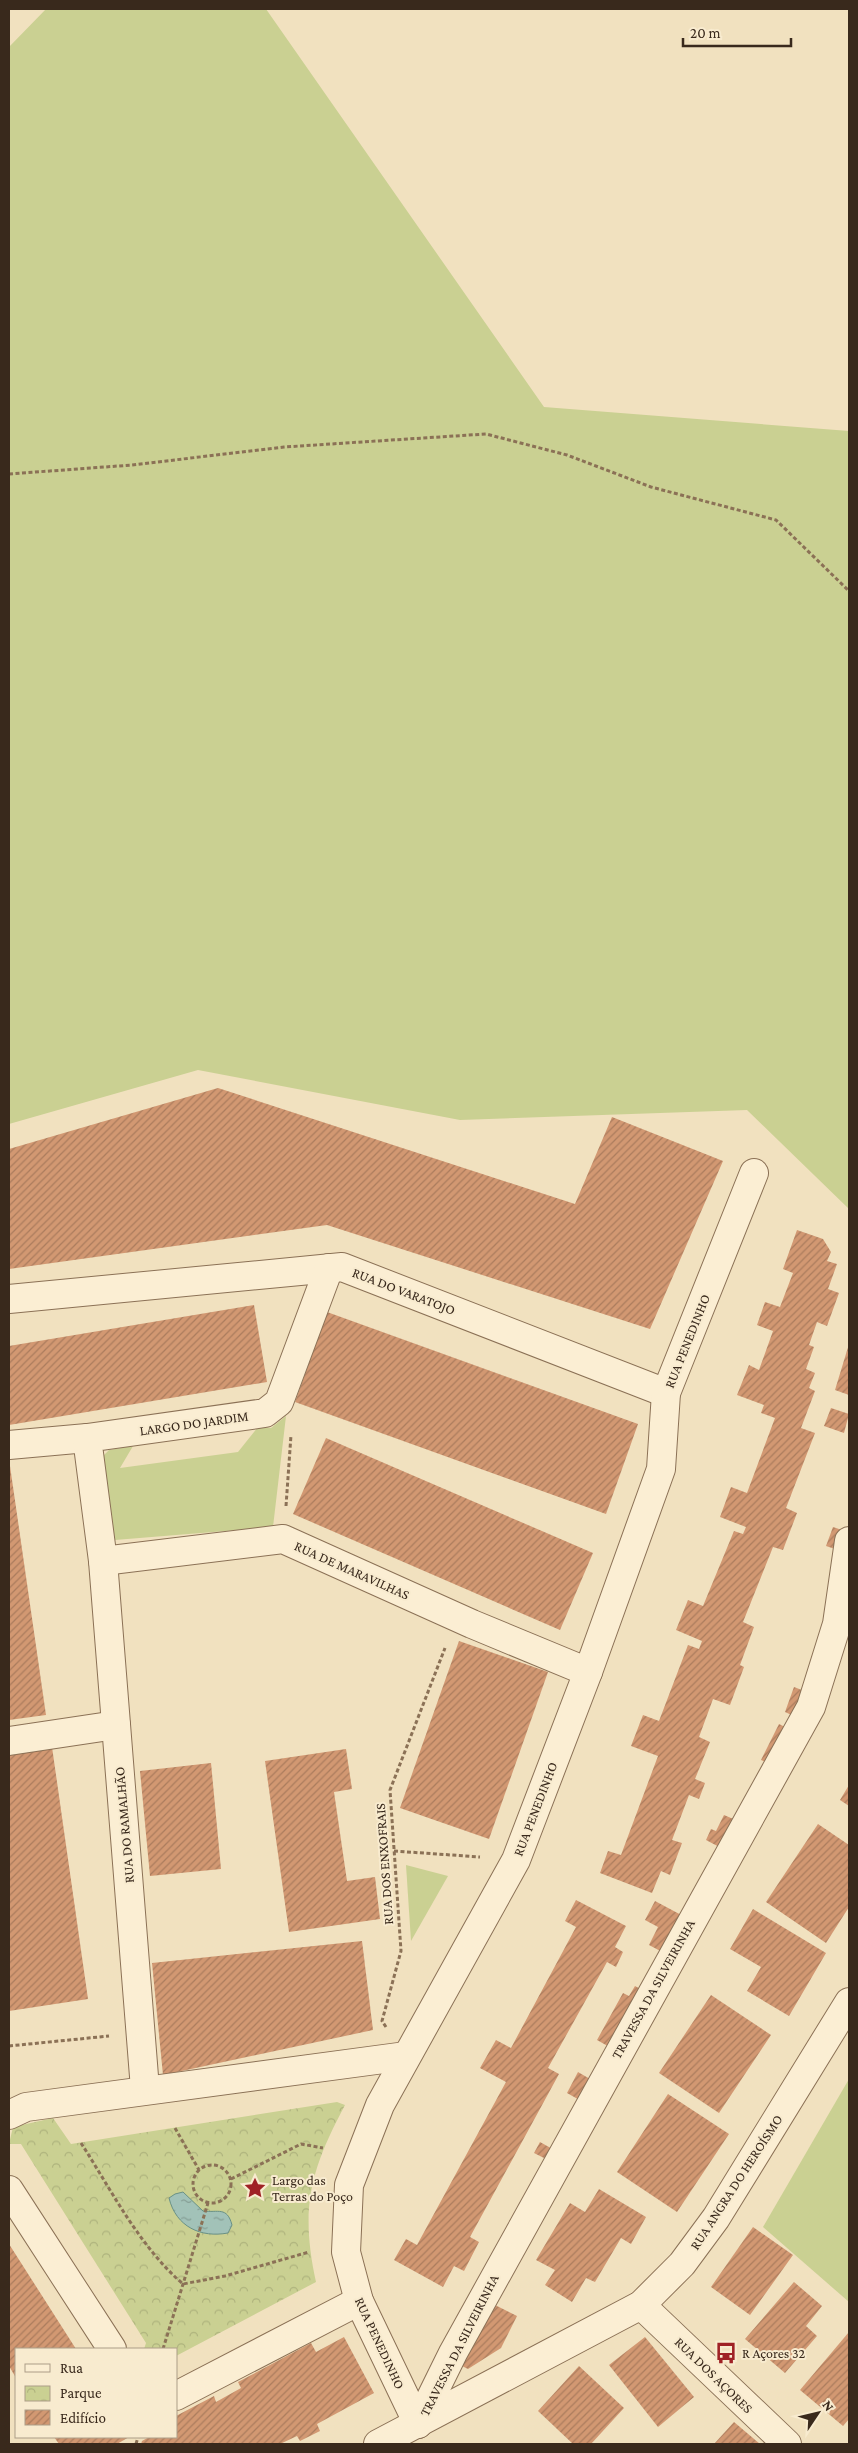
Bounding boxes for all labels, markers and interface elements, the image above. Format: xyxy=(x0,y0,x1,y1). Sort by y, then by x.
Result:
scale bar xyxy=(683,15,790,47)
text: 20 m xyxy=(690,25,721,41)
street label: RUA DO VARATOJO xyxy=(350,1264,458,1318)
street label: RUA PENEDINHO xyxy=(661,1292,713,1390)
street label: LARGO DO JARDIM xyxy=(139,1407,249,1439)
street label: RUA DE MARAVILHAS xyxy=(292,1537,412,1603)
street label: RUA PENEDINHO xyxy=(510,1760,560,1858)
street label: RUA DO RAMALHÃO xyxy=(111,1766,137,1884)
street label: RUA DOS ENXOFRAIS xyxy=(372,1802,396,1925)
street label: TRAVESSA DA SILVEIRINHA xyxy=(608,1916,698,2062)
street label: RUA ANGRA DO HEROÍSMO xyxy=(686,2111,786,2253)
place label: Largo das Terras do Poço xyxy=(272,2172,353,2204)
place icon: Largo das Terras do Poço xyxy=(242,2175,268,2201)
street label: TRAVESSA DA SILVEIRINHA xyxy=(416,2271,502,2419)
street label: RUA PENEDINHO xyxy=(352,2294,408,2392)
street label: RUA DOS AÇORES xyxy=(672,2334,757,2417)
bus stop icon: R Açores 32 xyxy=(713,2340,739,2366)
place label: R Açores 32 xyxy=(742,2345,806,2361)
legend xyxy=(15,2348,178,2438)
text: Rua xyxy=(60,2360,83,2376)
text: Parque xyxy=(60,2385,102,2402)
north arrow xyxy=(793,2388,843,2438)
text: N xyxy=(819,2397,838,2414)
text: Edifício xyxy=(60,2410,106,2426)

